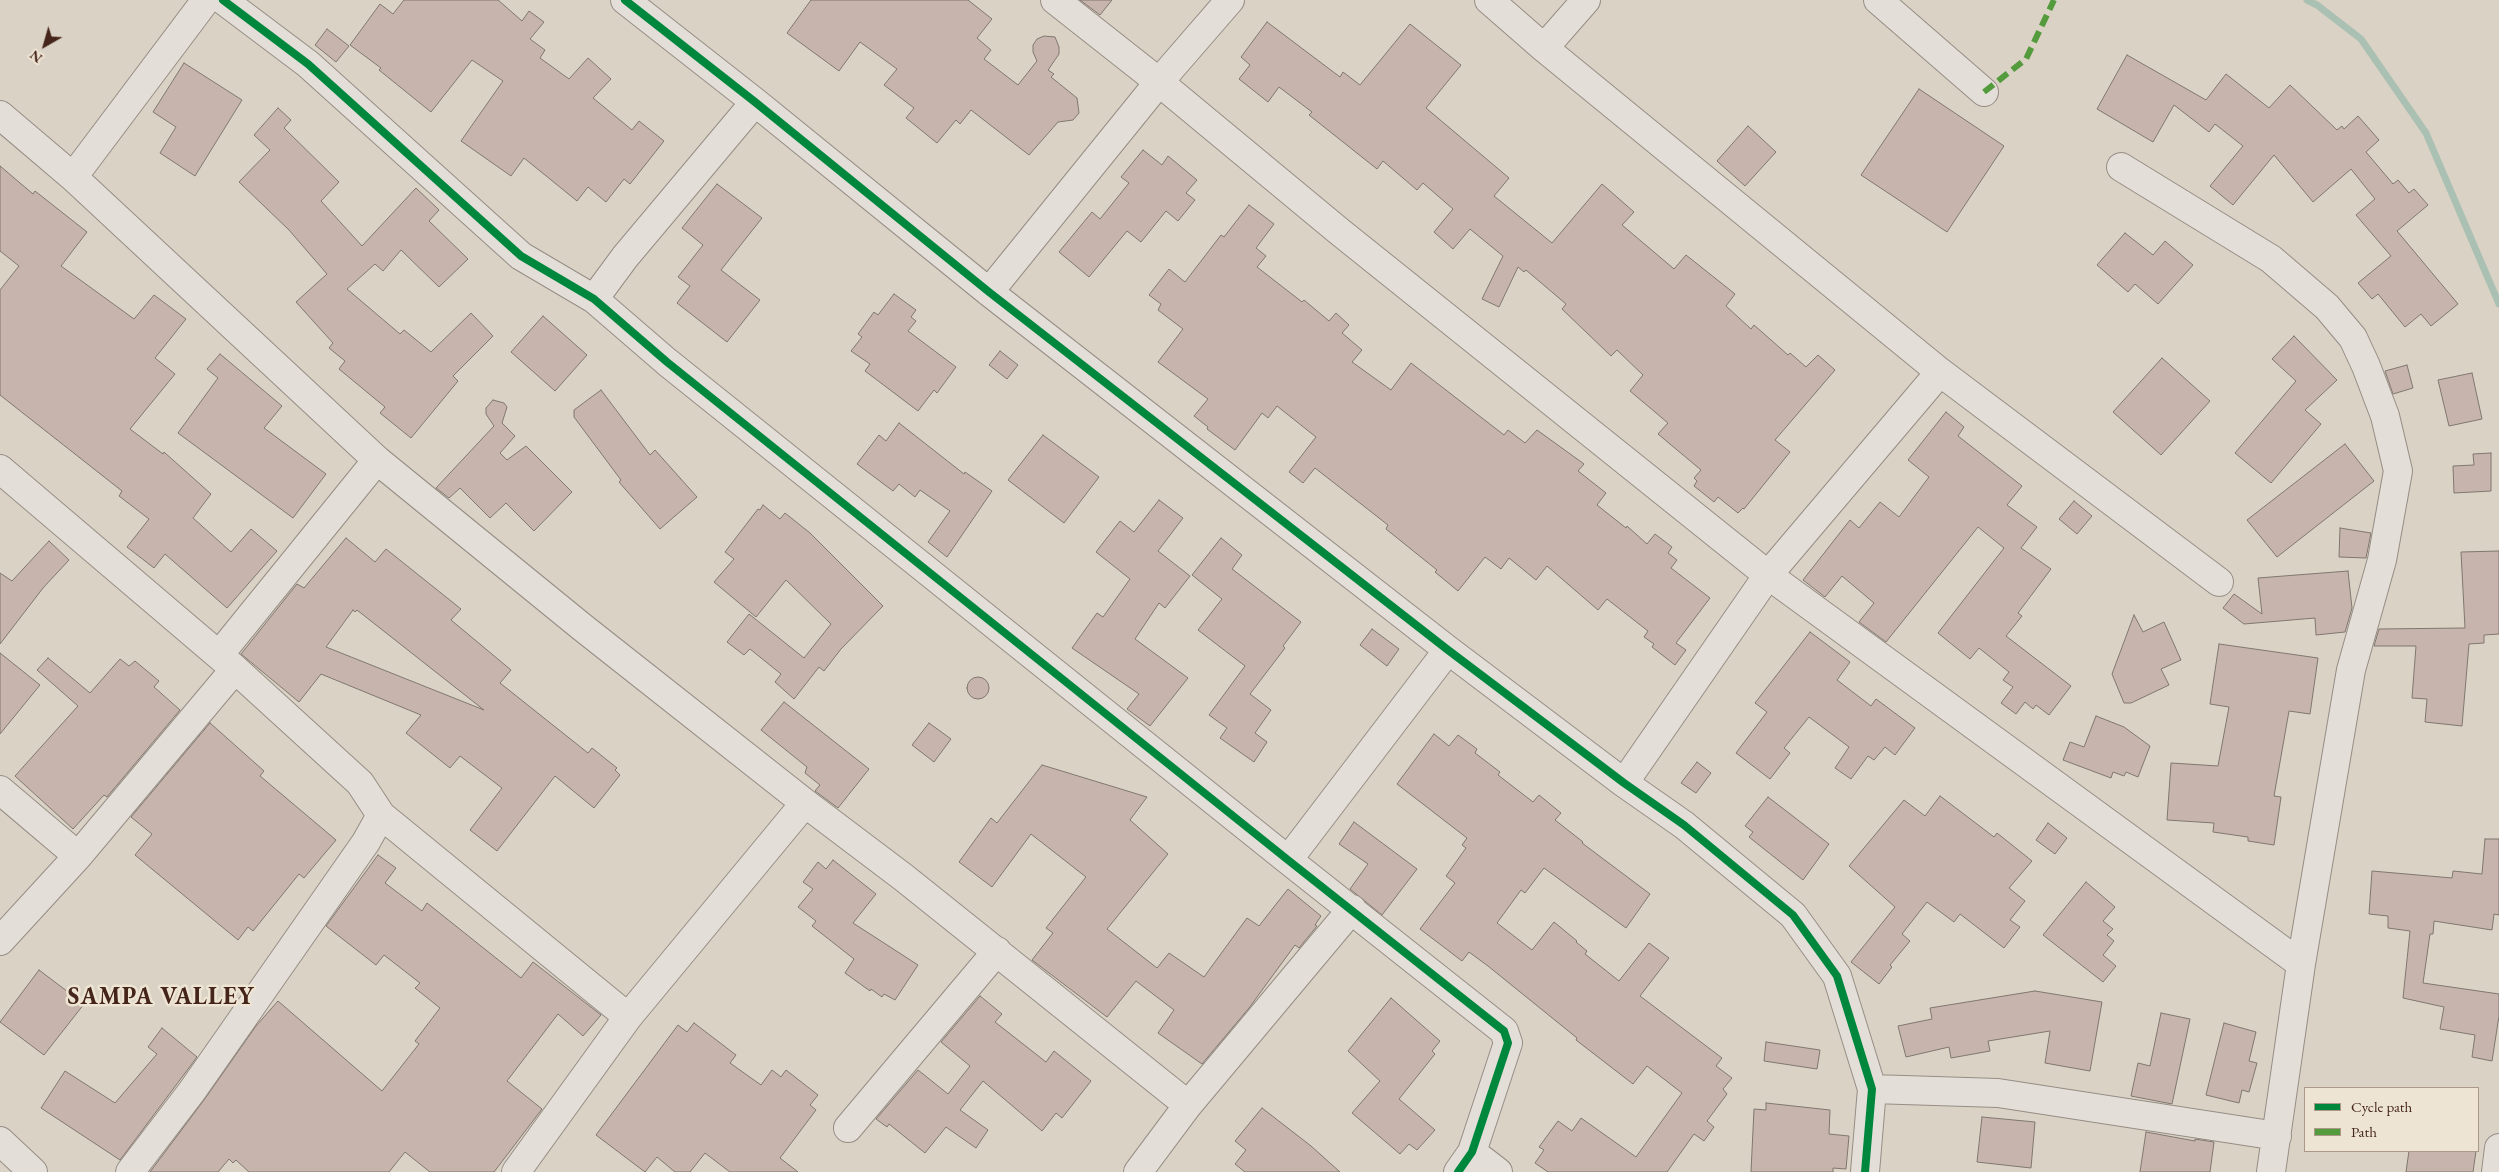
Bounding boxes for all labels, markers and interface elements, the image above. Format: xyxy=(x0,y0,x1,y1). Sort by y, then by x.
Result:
north arrow xyxy=(20,20,70,70)
text: N xyxy=(26,46,46,67)
district label: SAMPA VALLEY xyxy=(66,983,256,1011)
legend xyxy=(2304,1087,2479,1152)
text: Cycle path xyxy=(2351,1097,2412,1116)
text: Path xyxy=(2351,1122,2377,1141)

